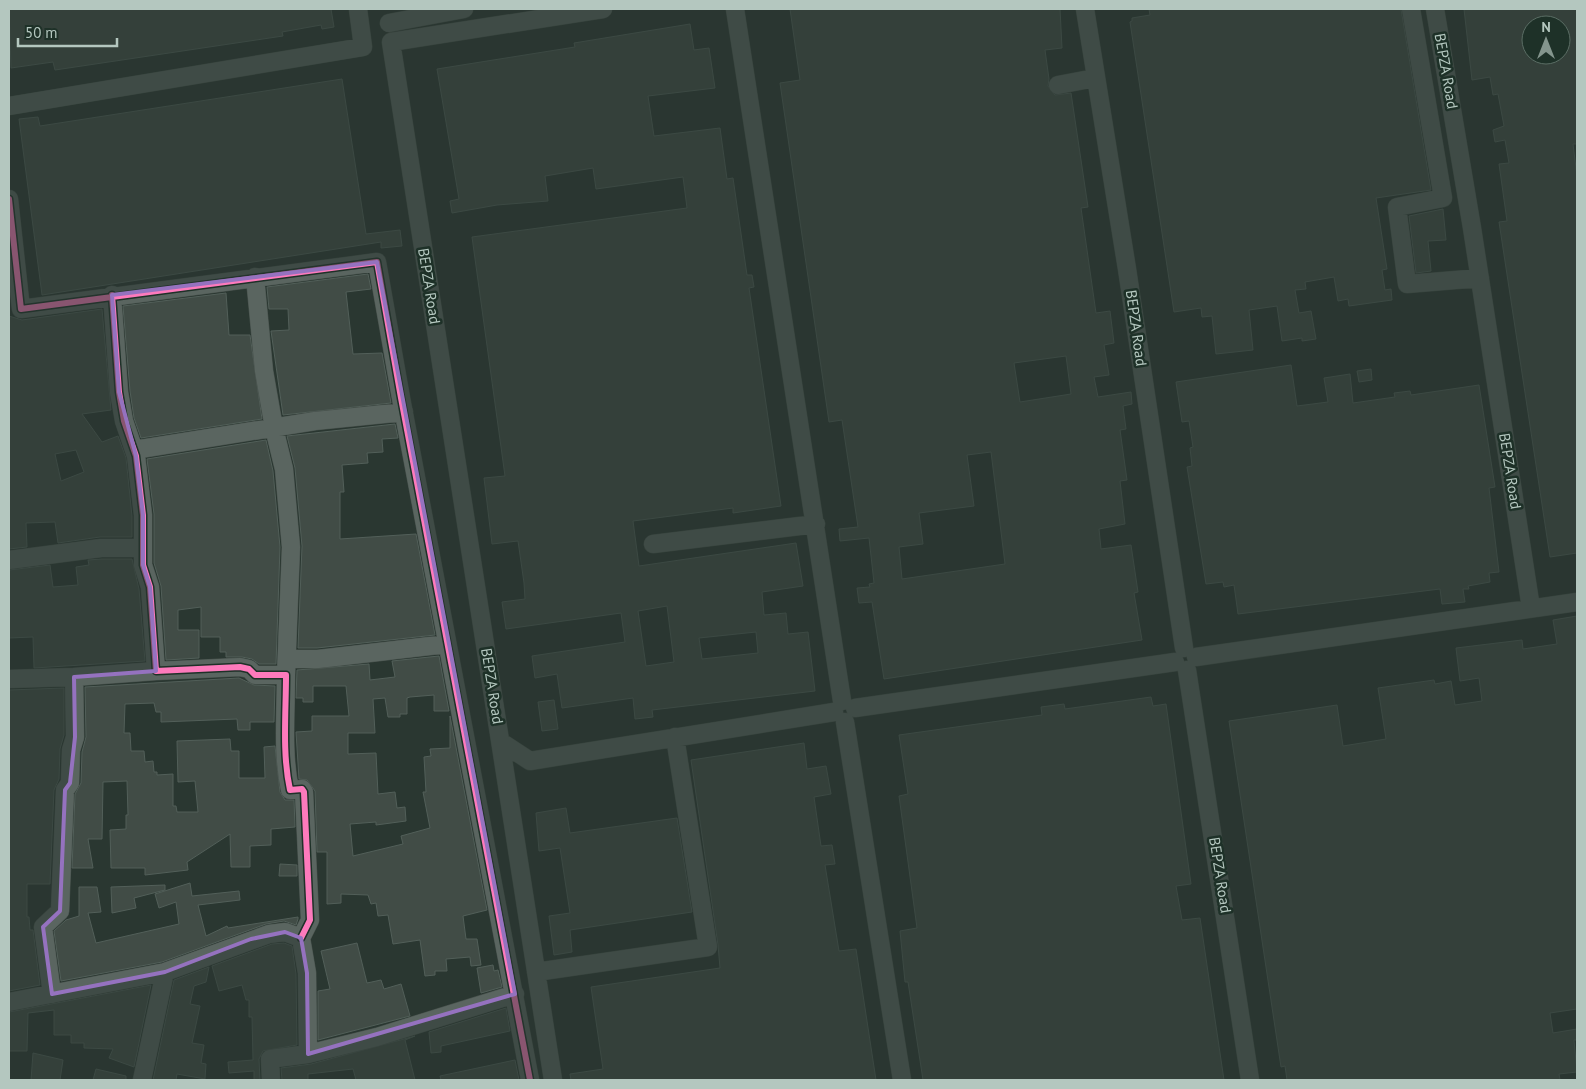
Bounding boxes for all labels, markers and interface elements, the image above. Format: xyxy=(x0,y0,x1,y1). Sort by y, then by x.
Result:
scale bar xyxy=(18,15,116,47)
north arrow xyxy=(1521,15,1571,65)
text: N xyxy=(1541,18,1551,36)
text: 50 m xyxy=(25,23,58,42)
street label: BEPZA Road xyxy=(1430,32,1462,110)
street label: BEPZA Road xyxy=(414,247,445,325)
street label: BEPZA Road xyxy=(1122,289,1151,367)
street label: BEPZA Road xyxy=(1495,432,1526,510)
street label: BEPZA Road xyxy=(477,647,508,725)
street label: BEPZA Road xyxy=(1205,836,1236,914)

